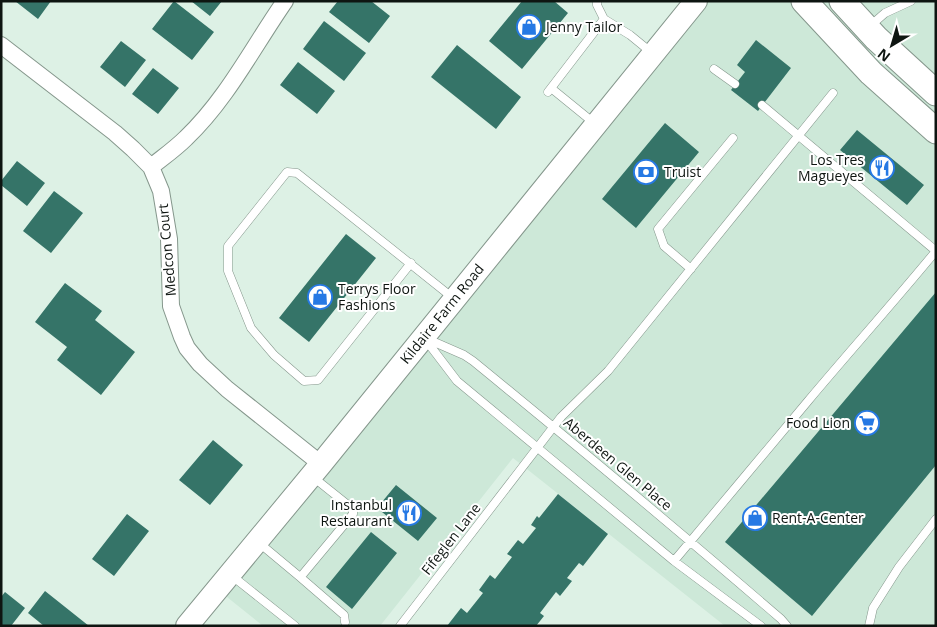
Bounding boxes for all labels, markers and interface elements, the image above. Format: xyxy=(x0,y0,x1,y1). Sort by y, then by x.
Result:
shop icon: Jenny Tailor xyxy=(516,14,542,40)
place label: Jenny Tailor xyxy=(544,17,622,36)
north arrow xyxy=(867,20,917,70)
text: N xyxy=(873,45,894,67)
place label: Los Tres Magueyes xyxy=(798,150,864,185)
restaurant icon: Los Tres Magueyes xyxy=(869,155,895,181)
bank icon: Truist xyxy=(633,159,659,185)
place label: Truist xyxy=(664,162,701,181)
street label: Medcon Court xyxy=(153,203,180,297)
street label: Kildaire Farm Road xyxy=(395,260,488,368)
place label: Terrys Floor Fashions xyxy=(338,279,416,314)
shop icon: Terrys Floor Fashions xyxy=(307,284,333,310)
supermarket icon: Food Lion xyxy=(854,410,880,436)
street label: Aberdeen Glen Place xyxy=(560,413,676,515)
place label: Food Lion xyxy=(786,413,850,432)
place label: Instanbul Restaurant xyxy=(320,495,392,530)
street label: Fifeglen Lane xyxy=(417,499,485,578)
restaurant icon: Instanbul Restaurant xyxy=(396,500,422,526)
shop icon: Rent-A-Center xyxy=(742,505,768,531)
place label: Rent-A-Center xyxy=(772,508,864,527)

